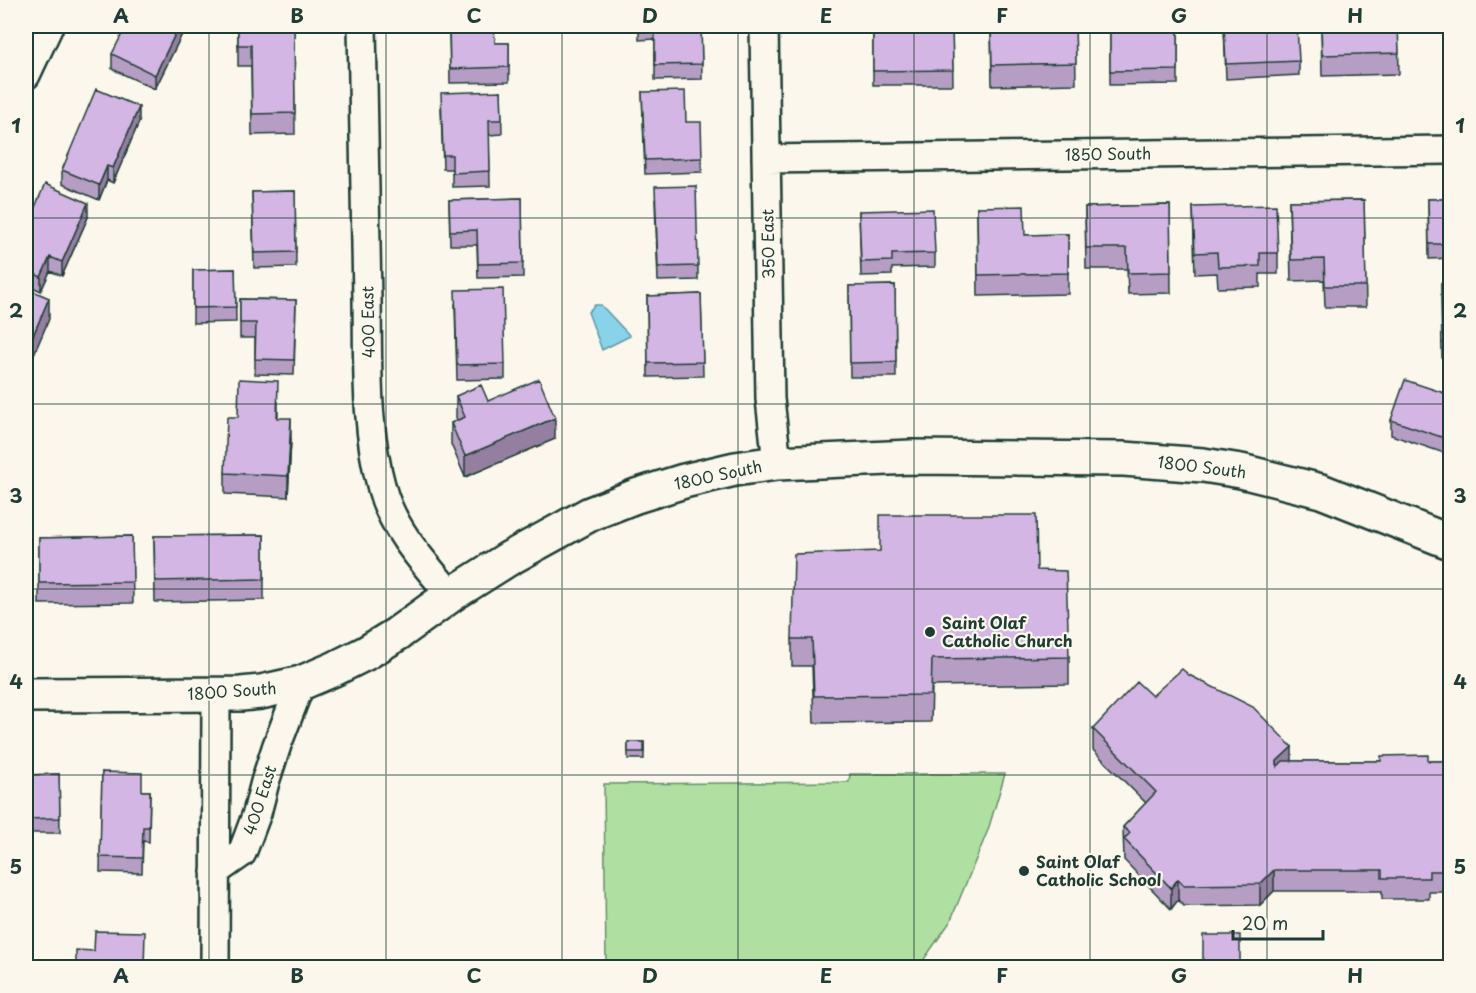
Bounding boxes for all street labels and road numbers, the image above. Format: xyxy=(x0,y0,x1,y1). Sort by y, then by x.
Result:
street label: 1850 South xyxy=(1065,140,1151,166)
street label: 350 East xyxy=(754,209,780,279)
street label: 400 East xyxy=(354,286,380,358)
street label: 1800 South xyxy=(1156,449,1248,483)
street label: 1800 South xyxy=(672,453,764,495)
street label: 1800 South xyxy=(187,675,277,705)
street label: 400 East xyxy=(236,762,282,838)

